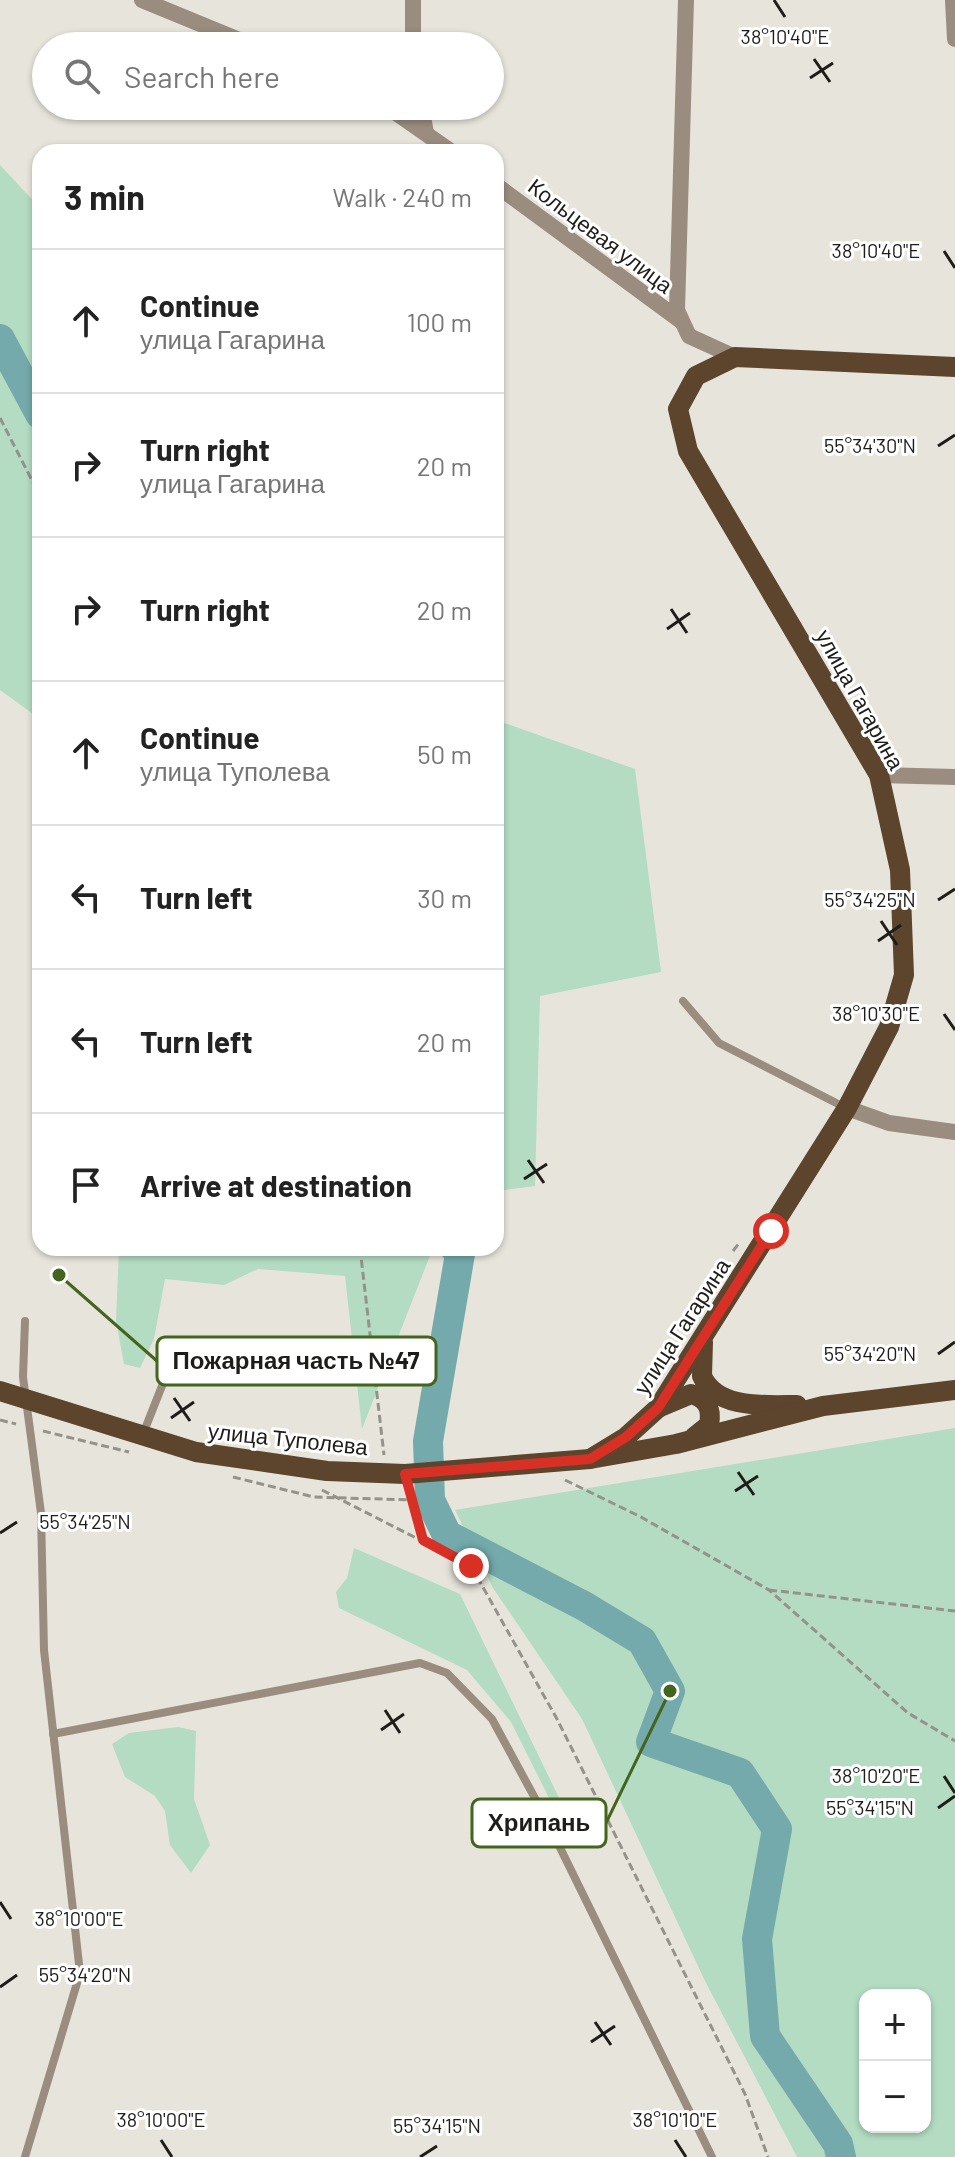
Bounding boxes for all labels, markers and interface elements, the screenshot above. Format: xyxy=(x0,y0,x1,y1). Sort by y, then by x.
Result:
text: 38°10'40"E xyxy=(741,24,829,48)
search box xyxy=(32,32,504,120)
icon: search xyxy=(60,54,104,98)
text: Search here xyxy=(124,58,280,94)
street label: Кольцевая улица xyxy=(523,172,679,299)
text: 3 min xyxy=(64,176,145,217)
text: Walk · 240 m xyxy=(333,181,472,212)
text: 38°10'40"E xyxy=(832,238,920,262)
text: Continue xyxy=(140,287,260,323)
icon: ahead xyxy=(64,299,108,343)
text: 100 m xyxy=(407,306,472,337)
text: улица Гагарина xyxy=(140,323,325,354)
text: Turn right xyxy=(140,431,270,467)
text: 55°34'30"N xyxy=(824,433,916,457)
icon: right xyxy=(64,443,108,487)
text: 20 m xyxy=(417,450,472,481)
text: улица Гагарина xyxy=(140,467,325,498)
icon: right xyxy=(64,587,108,631)
text: Turn right xyxy=(140,591,270,627)
text: 20 m xyxy=(417,594,472,625)
street label: улица Гагарина xyxy=(811,624,911,775)
text: Continue xyxy=(140,719,260,755)
icon: ahead xyxy=(64,731,108,775)
text: 50 m xyxy=(417,738,472,769)
text: улица Туполева xyxy=(140,755,330,786)
icon: left xyxy=(64,875,108,919)
text: Turn left xyxy=(140,879,253,915)
text: 30 m xyxy=(417,882,472,913)
text: 55°34'25"N xyxy=(824,887,916,911)
text: 38°10'30"E xyxy=(832,1001,920,1025)
icon: left xyxy=(64,1019,108,1063)
text: Turn left xyxy=(140,1023,253,1059)
text: 20 m xyxy=(417,1026,472,1057)
icon: arrive xyxy=(64,1163,108,1207)
text: Arrive at destination xyxy=(140,1167,412,1203)
route start xyxy=(753,1213,789,1249)
street label: улица Гагарина xyxy=(627,1253,736,1399)
callout: Пожарная часть №47 xyxy=(157,1337,436,1385)
text: 55°34'20"N xyxy=(824,1341,916,1365)
text: Пожарная часть №47 xyxy=(173,1345,420,1374)
street label: улица Туполева xyxy=(207,1417,370,1460)
text: 55°34'25"N xyxy=(39,1509,131,1533)
route end xyxy=(453,1548,489,1584)
text: 38°10'20"E xyxy=(832,1763,920,1787)
text: 55°34'15"N xyxy=(826,1795,914,1819)
callout: Хрипань xyxy=(472,1799,606,1847)
text: Хрипань xyxy=(488,1807,590,1836)
text: 38°10'00"E xyxy=(34,1906,124,1930)
text: 55°34'20"N xyxy=(39,1962,131,1986)
map controls xyxy=(859,1989,931,2133)
button: + xyxy=(859,1989,931,2061)
button: − xyxy=(859,2061,931,2133)
text: 38°10'00"E xyxy=(116,2107,206,2131)
text: 38°10'10"E xyxy=(633,2107,717,2131)
text: 55°34'15"N xyxy=(393,2113,481,2137)

